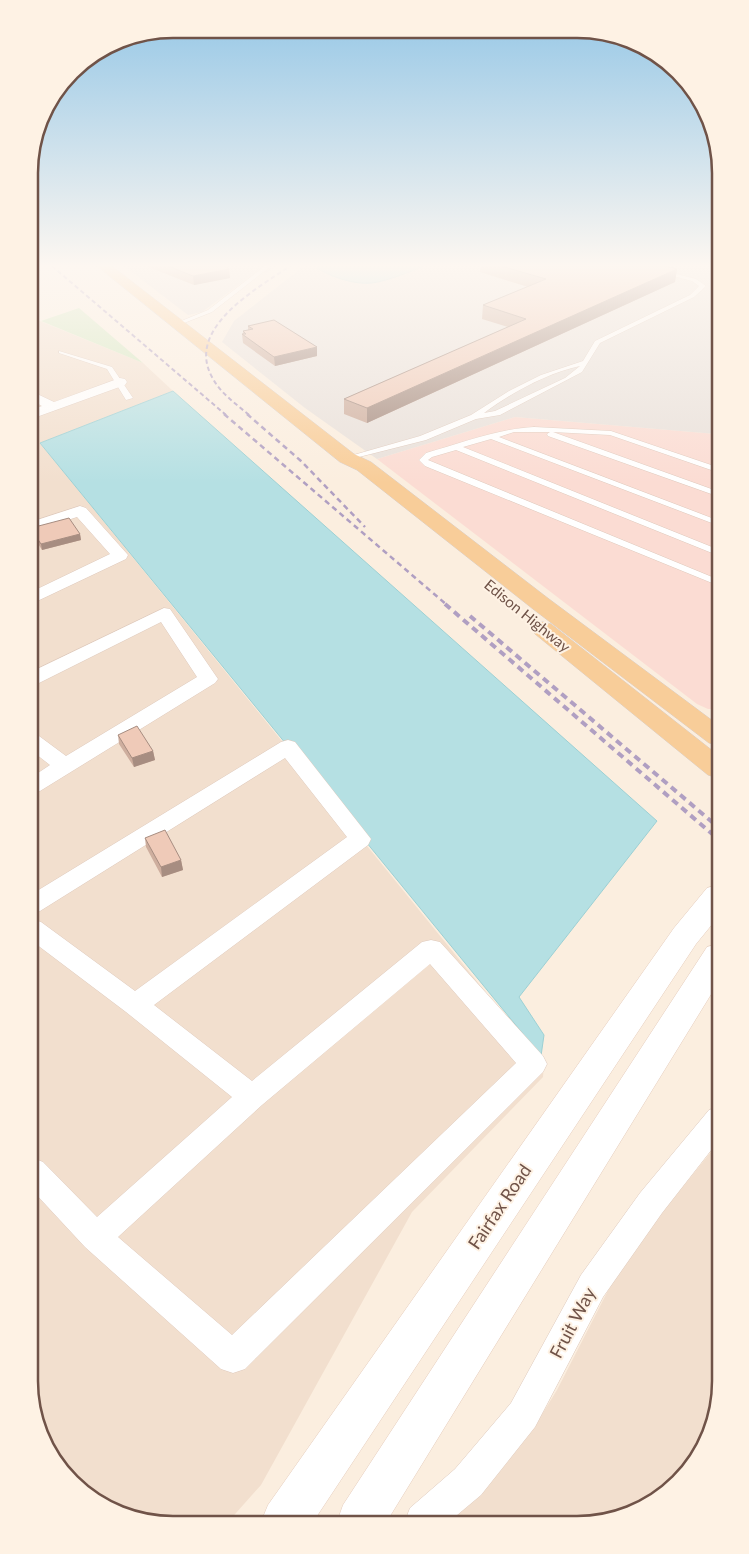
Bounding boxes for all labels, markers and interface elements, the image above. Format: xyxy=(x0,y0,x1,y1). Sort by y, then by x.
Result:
street label: Edison Highway xyxy=(481,575,574,656)
street label: Fairfax Road xyxy=(463,1160,536,1253)
street label: Fruit Way xyxy=(544,1283,600,1362)

